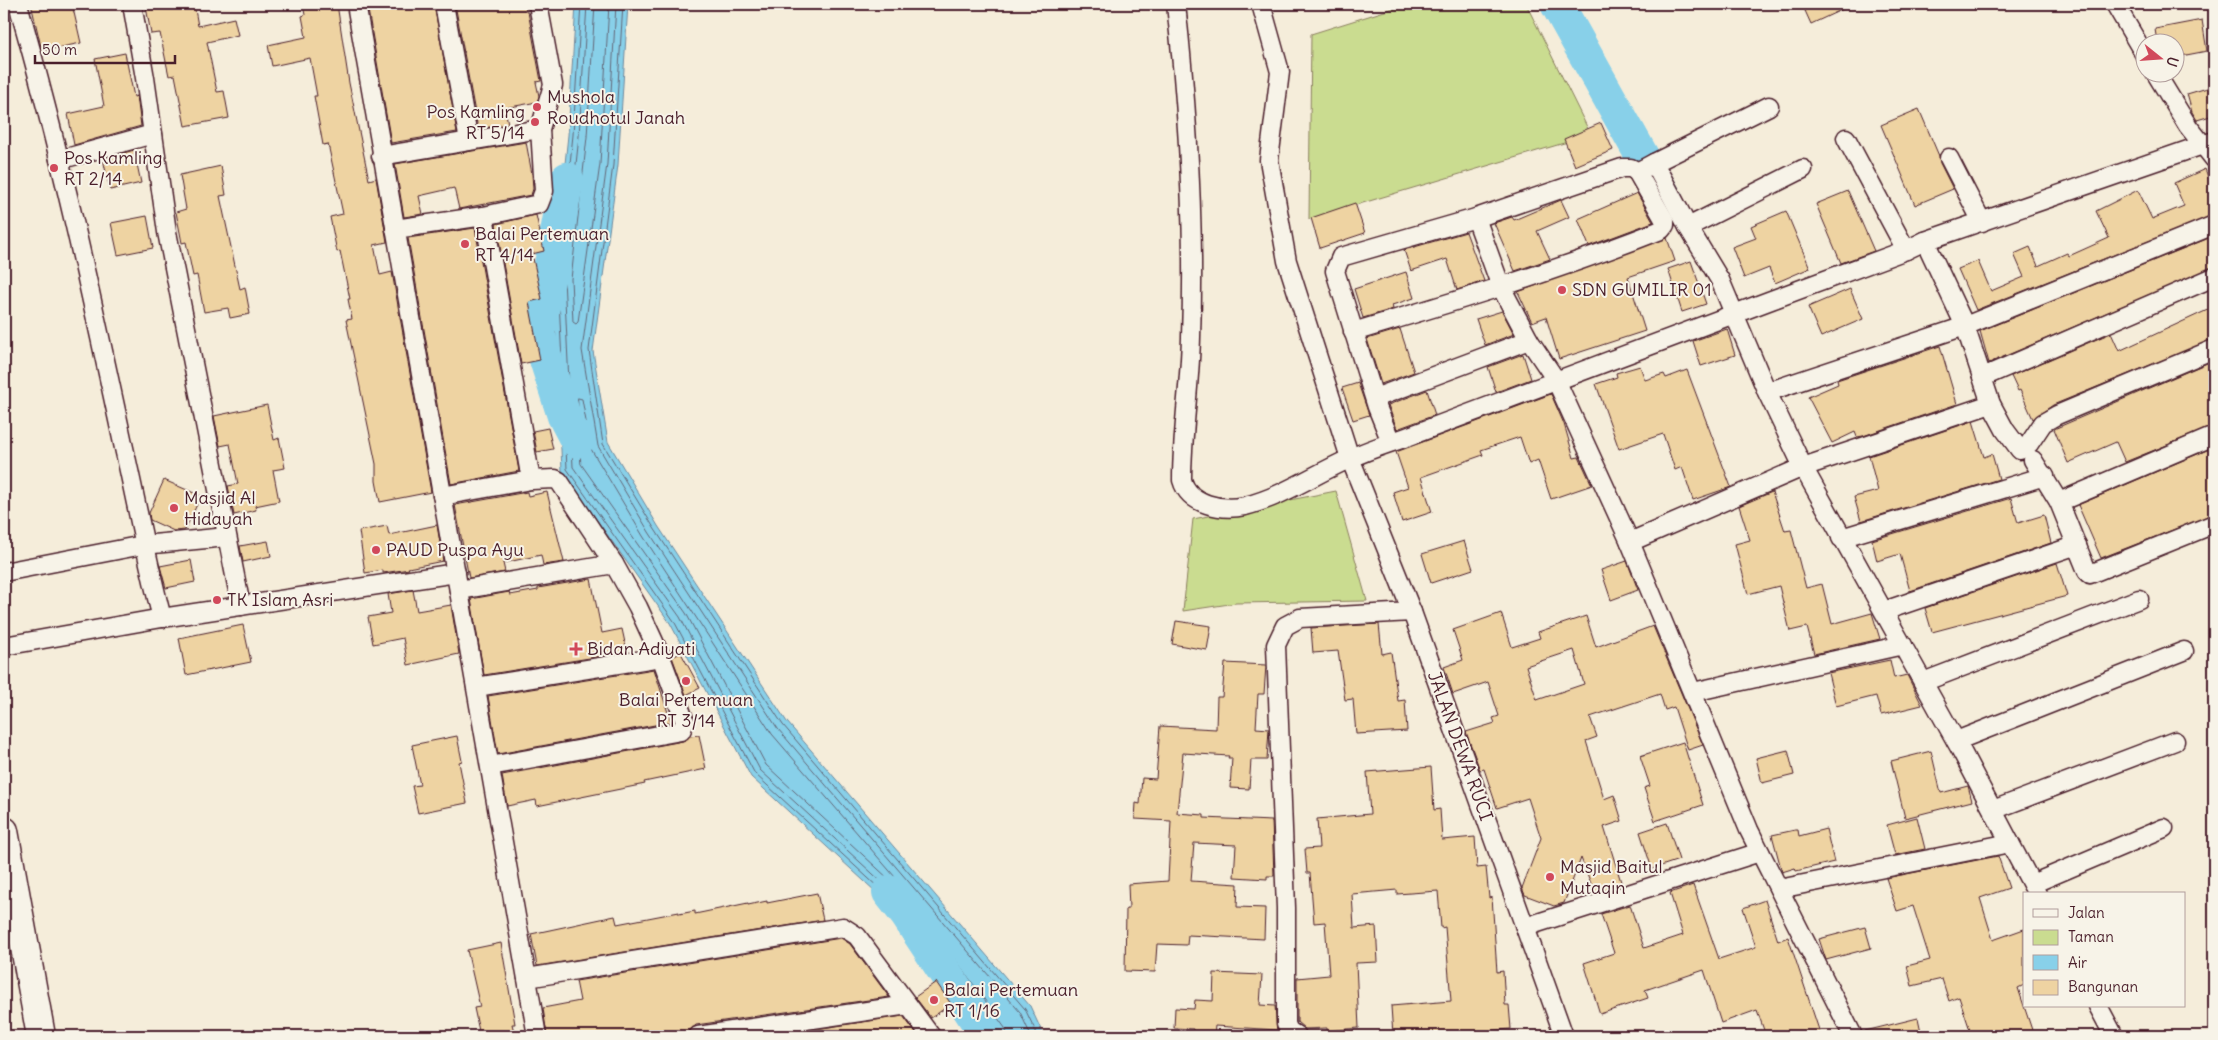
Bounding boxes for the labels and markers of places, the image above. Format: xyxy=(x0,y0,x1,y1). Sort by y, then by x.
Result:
place label: Mushola Roudhotul Janah xyxy=(547,85,685,129)
place label: Pos Kamling RT 5/14 xyxy=(426,100,525,144)
marker: Mushola Roudhotul Janah xyxy=(531,101,543,113)
marker: Pos Kamling RT 5/14 xyxy=(529,116,541,128)
place label: Pos Kamling RT 2/14 xyxy=(64,146,163,190)
marker: Pos Kamling RT 2/14 xyxy=(48,162,60,174)
place label: Balai Pertemuan RT 4/14 xyxy=(475,222,609,266)
marker: Balai Pertemuan RT 4/14 xyxy=(459,238,471,250)
place label: SDN GUMILIR 01 xyxy=(1572,278,1712,301)
marker: SDN GUMILIR 01 xyxy=(1556,284,1568,296)
place label: Masjid Al Hidayah xyxy=(184,486,255,530)
marker: Masjid Al Hidayah xyxy=(168,502,180,514)
place label: PAUD Puspa Ayu xyxy=(386,538,524,561)
marker: PAUD Puspa Ayu xyxy=(370,544,382,556)
place label: TK Islam Asri xyxy=(227,588,333,611)
marker: TK Islam Asri xyxy=(211,594,223,606)
place label: Bidan Adiyati xyxy=(587,637,695,660)
marker: Bidan Adiyati xyxy=(569,642,583,656)
marker: Balai Pertemuan RT 3/14 xyxy=(680,675,692,687)
place label: Balai Pertemuan RT 3/14 xyxy=(619,688,753,732)
place label: Masjid Baitul Mutaqin xyxy=(1560,855,1663,899)
marker: Masjid Baitul Mutaqin xyxy=(1544,871,1556,883)
place label: Balai Pertemuan RT 1/16 xyxy=(944,978,1078,1022)
marker: Balai Pertemuan RT 1/16 xyxy=(928,994,940,1006)

